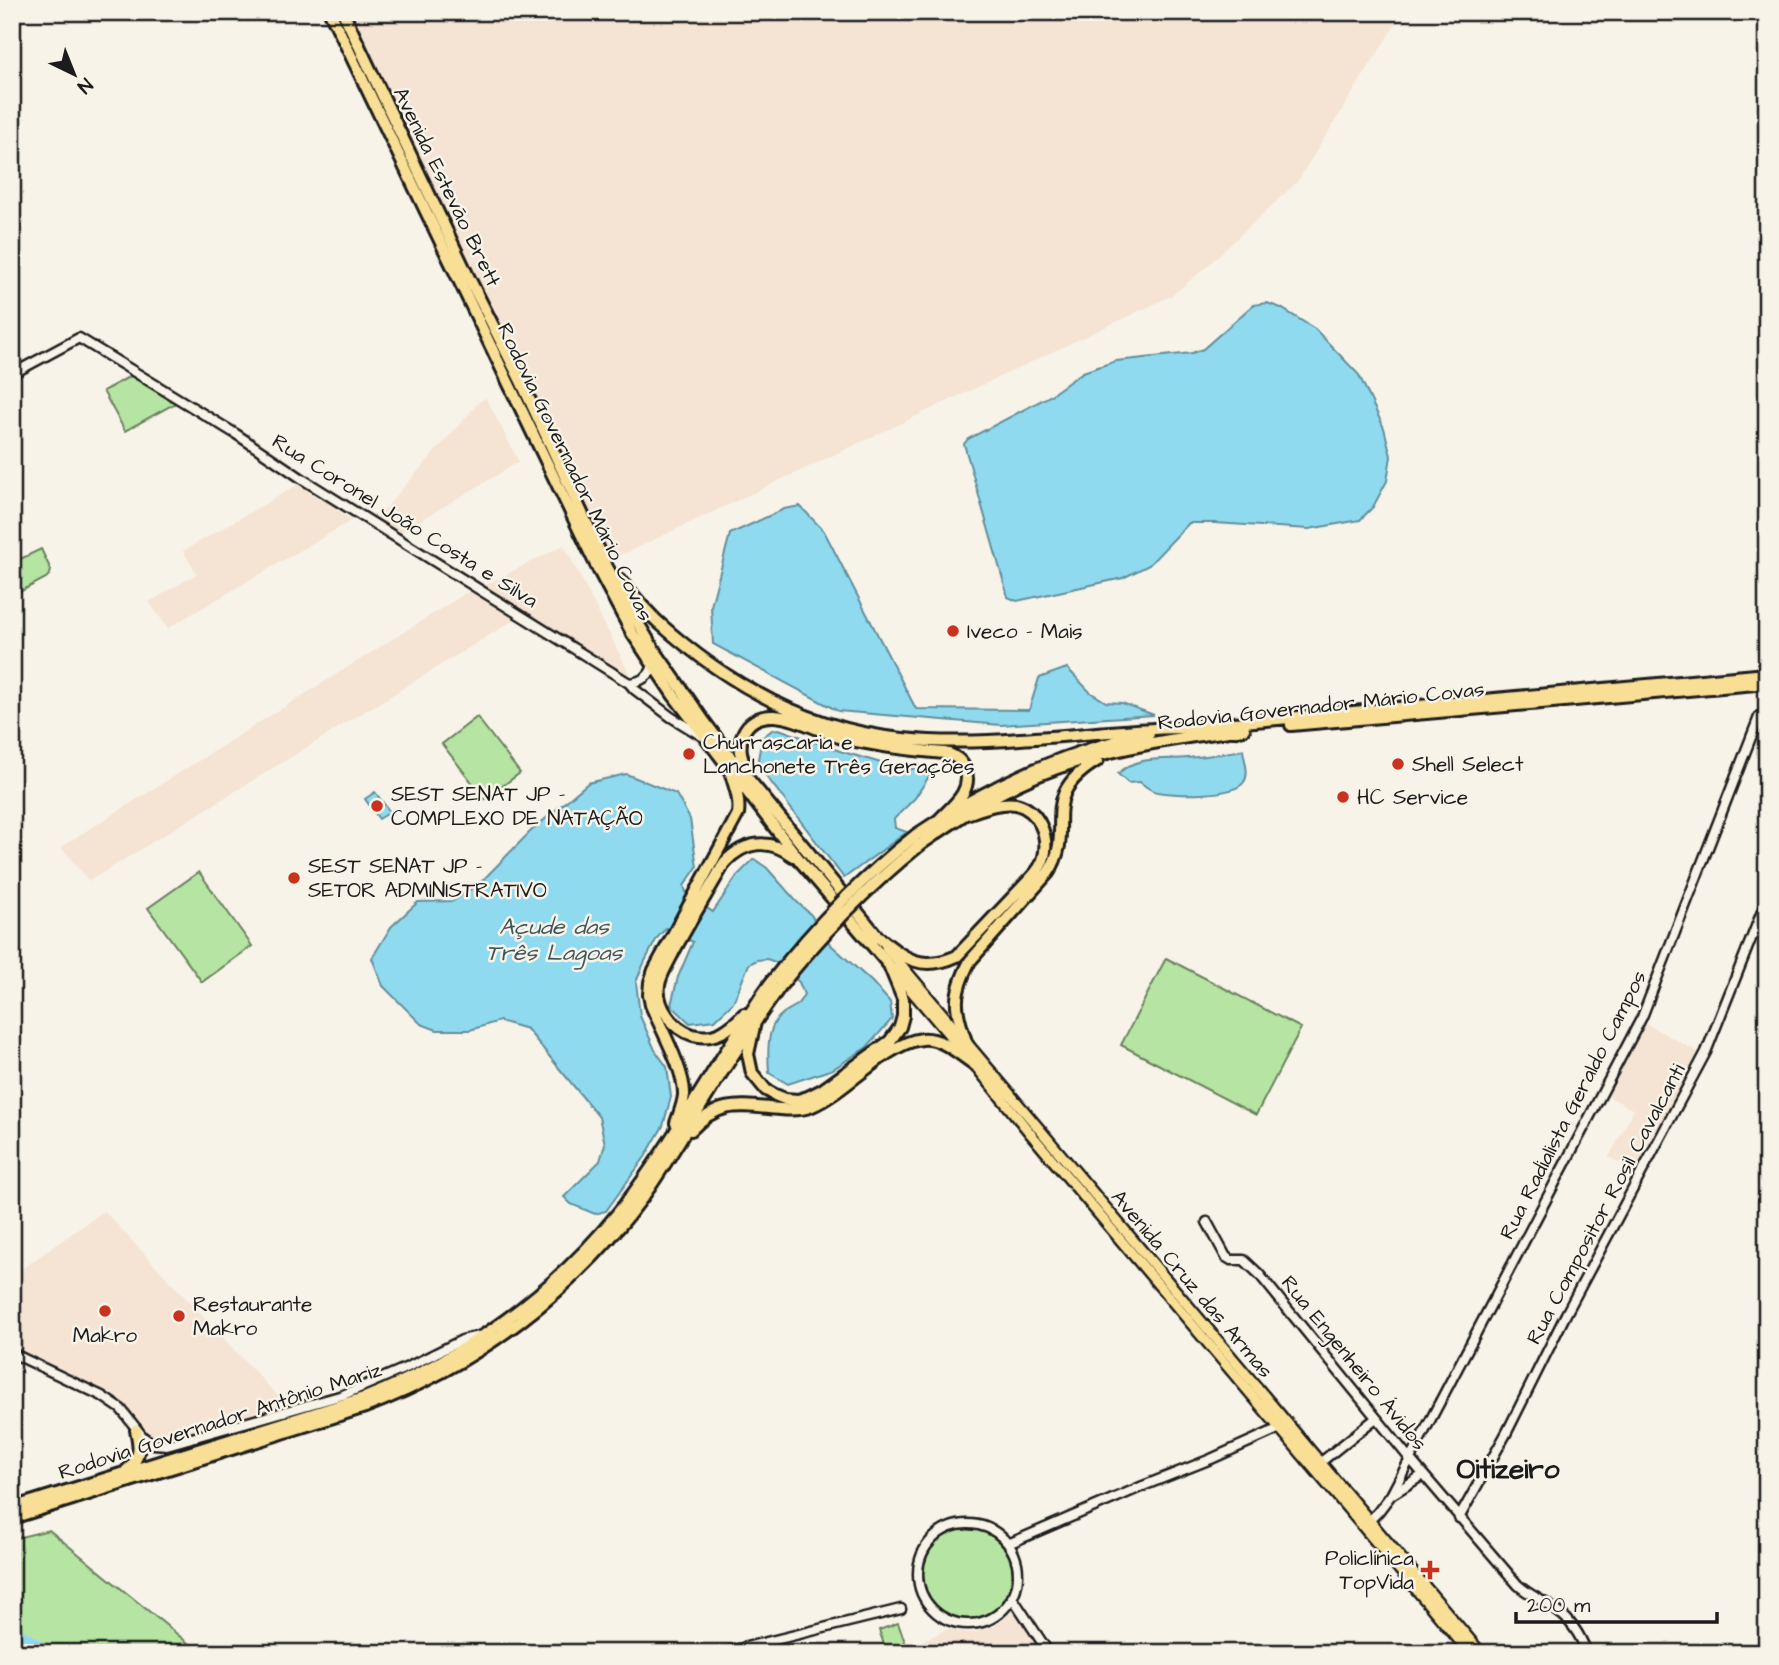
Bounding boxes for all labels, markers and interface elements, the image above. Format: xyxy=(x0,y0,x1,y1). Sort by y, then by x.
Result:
north arrow xyxy=(38,38,108,108)
text: N xyxy=(71,71,98,99)
street label: Avenida Estevāo Brett xyxy=(386,82,508,292)
street label: Rodovia Governador Mário Covas xyxy=(490,318,660,626)
street label: Rua Coronel João Costa e Silva xyxy=(267,427,544,615)
place label: Iveco - Mais xyxy=(967,617,1083,646)
marker: Iveco - Mais xyxy=(945,623,961,639)
street label: Rodovia Governador Mário Covas xyxy=(1156,674,1486,738)
place label: Churrascaria e Lanchonete Três Gerações xyxy=(703,728,975,781)
marker: Churrascaria e Lanchonete Três Gerações xyxy=(681,746,697,762)
place label: Shell Select xyxy=(1412,750,1524,779)
marker: Shell Select xyxy=(1390,756,1406,772)
place label: SEST SENAT JP - COMPLEXO DE NATAÇÃO xyxy=(391,780,643,833)
place label: HC Service xyxy=(1357,783,1468,812)
marker: HC Service xyxy=(1335,789,1351,805)
marker: SEST SENAT JP - COMPLEXO DE NATAÇÃO xyxy=(369,798,385,814)
place label: SEST SENAT JP - SETOR ADMINISTRATIVO xyxy=(308,852,547,905)
marker: SEST SENAT JP - SETOR ADMINISTRATIVO xyxy=(286,870,302,886)
water label: Açude das Três Lagoas xyxy=(486,911,623,970)
street label: Rua Radialista Geraldo Campos xyxy=(1492,966,1654,1245)
street label: Rua Compositor Rosil Cavalcanti xyxy=(1519,1059,1693,1350)
street label: Avenida Cruz das Armas xyxy=(1104,1183,1280,1385)
street label: Rua Engenheiro Ávidos xyxy=(1273,1269,1434,1458)
place label: Restaurante Makro xyxy=(193,1290,312,1343)
marker: Makro xyxy=(97,1303,113,1319)
marker: Restaurante Makro xyxy=(171,1308,187,1324)
place label: Makro xyxy=(73,1321,137,1350)
street label: Rodovia Governador Antônio Mariz xyxy=(55,1355,386,1487)
district label: Oitizeiro xyxy=(1456,1450,1560,1489)
place label: Policlínica TopVida xyxy=(1325,1544,1414,1598)
marker: Policlínica TopVida xyxy=(1420,1560,1440,1580)
scale bar xyxy=(1516,1581,1718,1625)
text: 200 m xyxy=(1527,1591,1591,1620)

